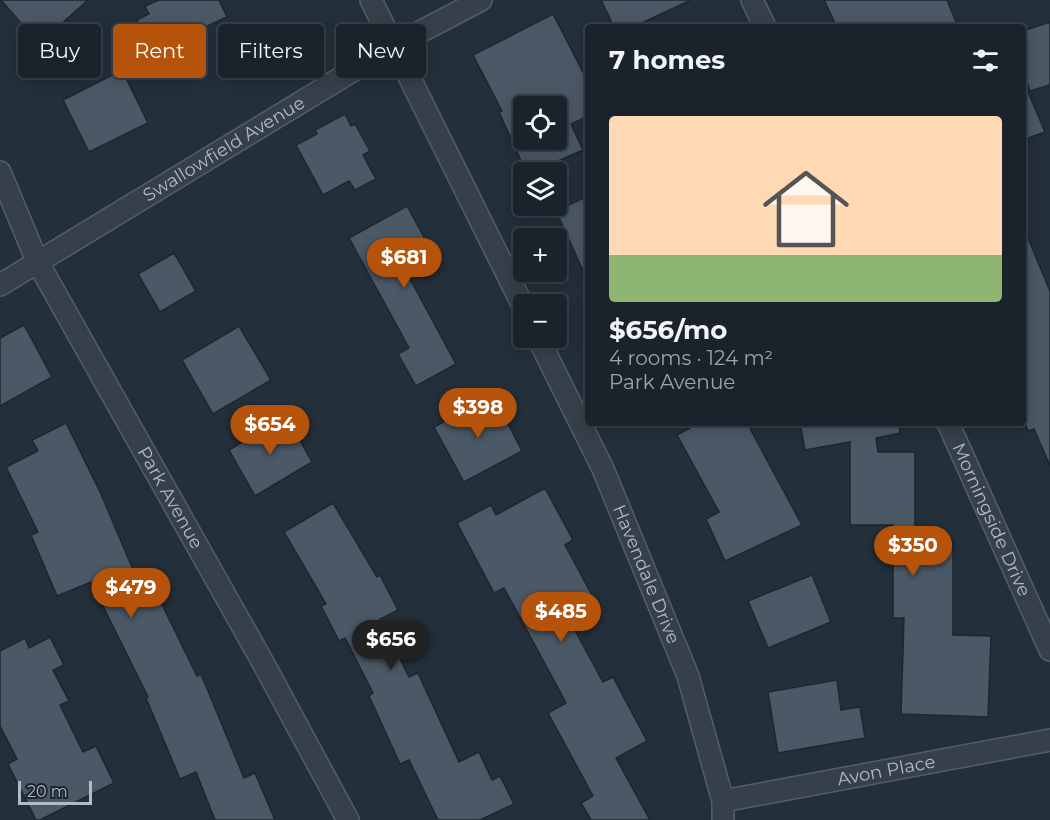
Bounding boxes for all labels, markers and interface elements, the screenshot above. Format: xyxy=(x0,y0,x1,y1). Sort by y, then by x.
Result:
chip: Buy xyxy=(18,24,101,78)
chip: Rent xyxy=(113,24,206,78)
chip: Filters xyxy=(218,24,324,78)
chip: New xyxy=(336,24,426,78)
text: 7 homes xyxy=(609,44,725,76)
icon: filters xyxy=(969,44,1002,77)
street label: Swallowfield Avenue xyxy=(139,91,309,206)
map controls xyxy=(513,96,567,348)
button: locate xyxy=(513,96,567,150)
icon: home xyxy=(752,155,860,263)
button: layers xyxy=(513,162,567,216)
button: + xyxy=(513,228,567,282)
pin: $681 xyxy=(368,238,440,289)
text: $681 xyxy=(381,245,427,269)
button: − xyxy=(513,294,567,348)
text: $656/mo xyxy=(609,314,727,346)
text: 4 rooms · 124 m² xyxy=(609,346,773,370)
text: Park Avenue xyxy=(609,370,735,394)
pin: $398 xyxy=(442,388,514,439)
text: $398 xyxy=(453,395,503,419)
pin: $654 xyxy=(234,405,306,456)
text: $654 xyxy=(244,412,296,436)
street label: Morningside Drive xyxy=(947,440,1036,600)
street label: Park Avenue xyxy=(133,443,208,553)
street label: Havendale Drive xyxy=(608,502,685,647)
pin: $350 xyxy=(877,526,949,577)
text: $350 xyxy=(888,533,938,557)
pin: $479 xyxy=(95,568,167,619)
text: $479 xyxy=(105,575,157,599)
pin: $485 xyxy=(525,592,597,643)
text: $485 xyxy=(535,599,587,623)
pin: $656 xyxy=(355,620,427,671)
text: $656 xyxy=(366,627,416,651)
street label: Avon Place xyxy=(835,751,937,790)
scale bar xyxy=(18,778,92,806)
text: 20 m xyxy=(27,782,68,801)

